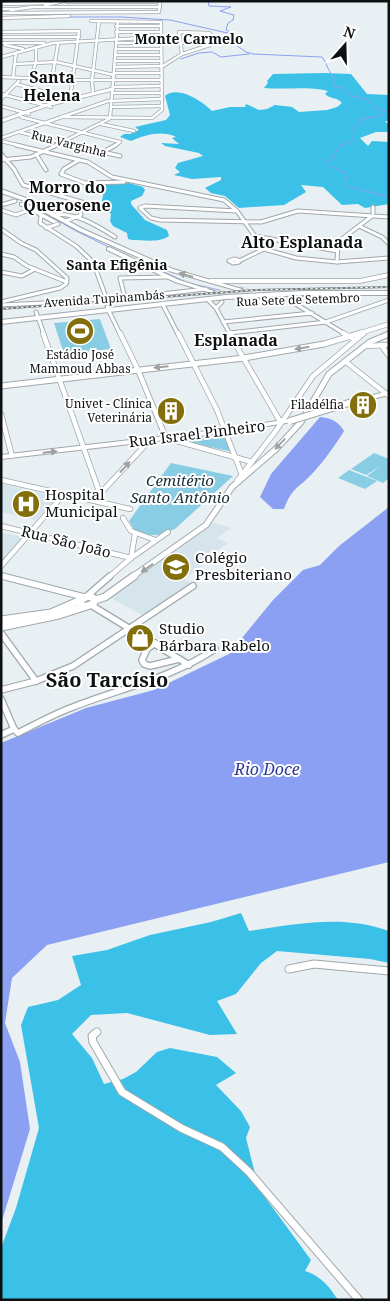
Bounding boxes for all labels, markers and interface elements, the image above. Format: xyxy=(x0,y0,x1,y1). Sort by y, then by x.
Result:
north arrow xyxy=(320,20,370,70)
text: N xyxy=(341,21,358,43)
district label: Monte Carmelo xyxy=(134,29,244,48)
district label: Santa Helena xyxy=(23,66,81,106)
street label: Rua Varginha xyxy=(29,126,109,161)
district label: Morro do Querosene xyxy=(23,176,111,216)
district label: Alto Esplanada xyxy=(241,231,363,253)
district label: Santa Efigênia xyxy=(66,255,168,274)
one-way arrow xyxy=(178,271,193,279)
street label: Avenida Tupinambás xyxy=(43,286,165,311)
street label: Rua Sete de Setembro xyxy=(236,289,360,310)
sports icon: Estádio José Mammoud Abbas xyxy=(65,316,95,346)
district label: Esplanada xyxy=(194,329,278,351)
one-way arrow xyxy=(294,345,310,353)
place label: Estádio José Mammoud Abbas xyxy=(29,346,131,377)
one-way arrow xyxy=(153,363,169,371)
building icon: Filadélfia xyxy=(348,390,378,420)
place label: Univet - Clínica Veterinária xyxy=(65,395,152,426)
building icon: Univet - Clínica Veterinária xyxy=(156,396,186,426)
place label: Filadélfia xyxy=(290,396,344,413)
street label: Rua Israel Pinheiro xyxy=(127,415,266,451)
one-way arrow xyxy=(275,438,287,450)
one-way arrow xyxy=(42,448,58,456)
one-way arrow xyxy=(119,461,131,473)
park label: Cemitério Santo Antônio xyxy=(130,470,230,507)
place label: Hospital Municipal xyxy=(45,484,118,521)
hospital icon: Hospital Municipal xyxy=(11,489,41,519)
street label: Rua São João xyxy=(19,520,113,562)
place label: Colégio Presbiteriano xyxy=(195,547,292,584)
school or university icon: Colégio Presbiteriano xyxy=(161,552,191,582)
one-way arrow xyxy=(140,563,154,573)
place label: Studio Bárbara Rabelo xyxy=(159,618,270,655)
shop icon: Studio Bárbara Rabelo xyxy=(125,623,155,653)
district label: São Tarcísio xyxy=(46,666,168,693)
water label: Rio Doce xyxy=(233,758,300,780)

